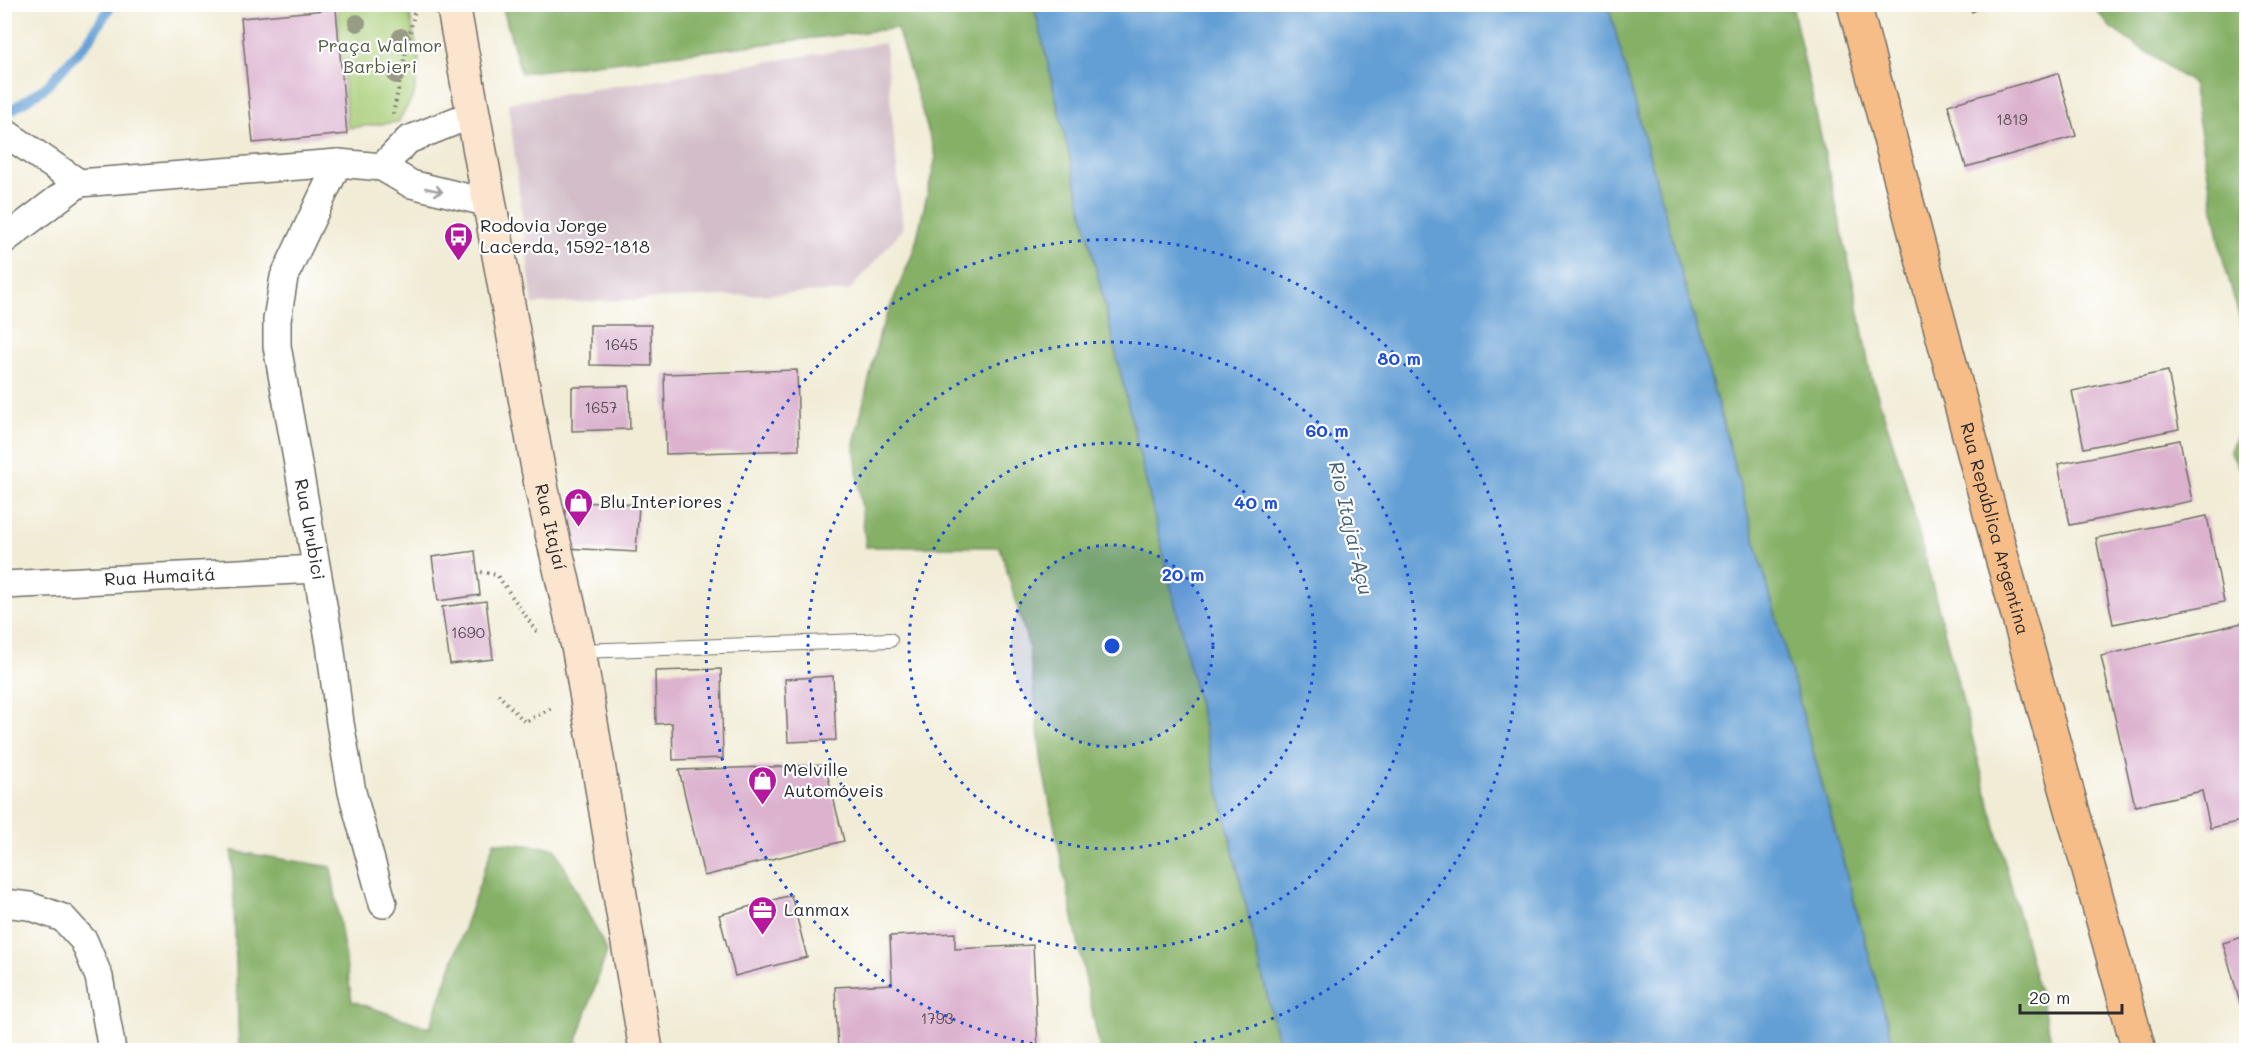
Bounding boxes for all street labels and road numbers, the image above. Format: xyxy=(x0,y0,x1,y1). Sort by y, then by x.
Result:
street label: Rua República Argentina xyxy=(1955,419,2036,637)
street label: Rua Urubici xyxy=(290,477,331,582)
street label: Rua Itajaí xyxy=(530,481,573,572)
street label: Rua Humaitá xyxy=(104,561,216,591)

